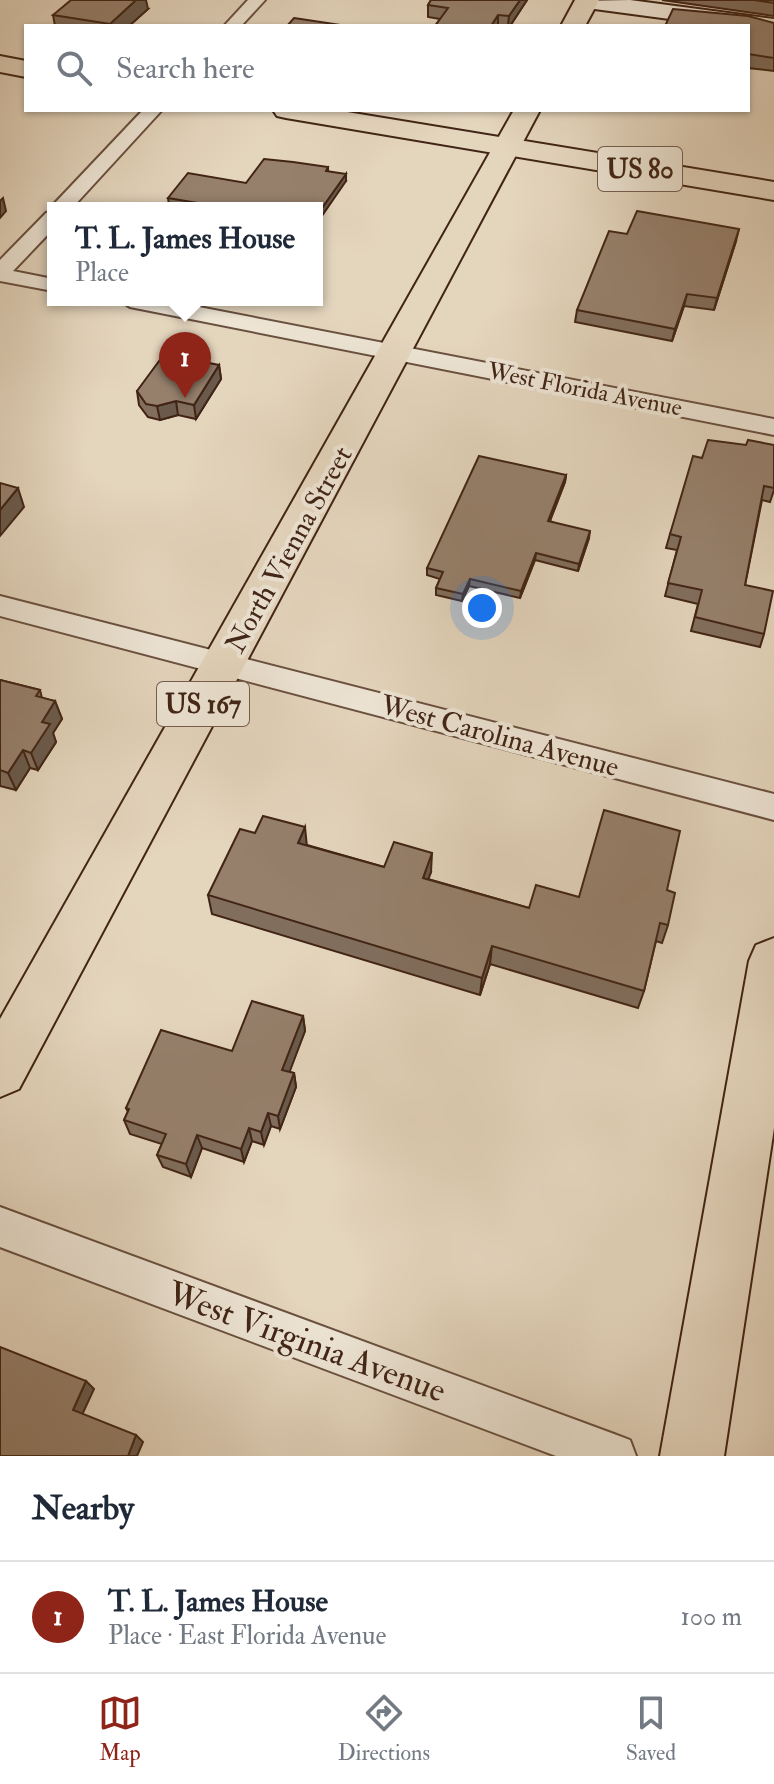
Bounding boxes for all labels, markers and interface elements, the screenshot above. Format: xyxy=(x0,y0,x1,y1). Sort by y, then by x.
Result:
search box xyxy=(24,24,750,112)
icon: search xyxy=(52,46,96,90)
text: Search here xyxy=(116,50,255,87)
road number: US 80 xyxy=(598,147,682,191)
popup xyxy=(47,202,323,306)
text: T. L. James House xyxy=(75,220,295,257)
text: Place xyxy=(75,257,129,289)
pin: 1 xyxy=(159,332,211,398)
street label: West Florida Avenue xyxy=(484,355,685,424)
street label: North Vienna Street xyxy=(218,440,360,659)
your location xyxy=(462,588,502,628)
road number: US 167 xyxy=(157,682,249,726)
street label: West Carolina Avenue xyxy=(376,688,623,785)
street label: West Virginia Avenue xyxy=(161,1272,452,1413)
text: Nearby xyxy=(32,1487,134,1530)
text: T. L. James House xyxy=(108,1583,328,1620)
text: 1 xyxy=(53,1601,63,1633)
text: 100 m xyxy=(681,1601,742,1633)
text: Place · East Florida Avenue xyxy=(108,1620,386,1652)
tab: Map xyxy=(98,1691,142,1767)
tab: Directions xyxy=(338,1691,430,1767)
tab: Saved xyxy=(626,1691,676,1767)

